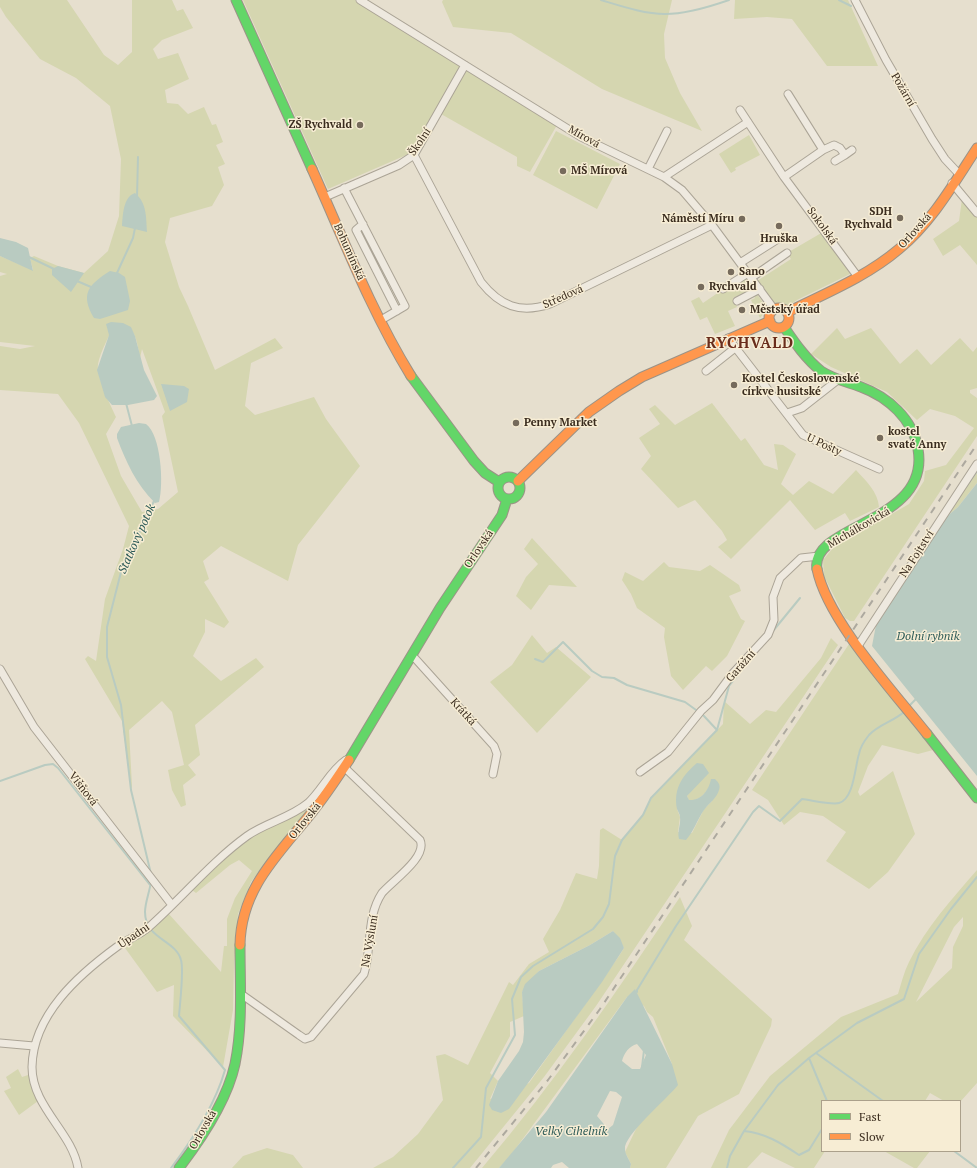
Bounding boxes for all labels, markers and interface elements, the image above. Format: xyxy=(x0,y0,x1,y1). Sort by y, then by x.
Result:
street label: Požární xyxy=(888,71,918,109)
place label: ZŠ Rychvald xyxy=(288,118,352,132)
marker: ZŠ Rychvald xyxy=(355,120,365,130)
street label: Mírová xyxy=(566,123,602,151)
street label: Školní xyxy=(406,126,434,158)
place label: MŠ Mírová xyxy=(571,164,627,178)
marker: MŠ Mírová xyxy=(558,166,568,176)
street label: Sokolská xyxy=(804,205,840,247)
place label: SDH Rychvald xyxy=(845,205,892,231)
street label: Orlovská xyxy=(896,211,934,251)
place label: Náměstí Míru xyxy=(662,212,734,226)
marker: SDH Rychvald xyxy=(895,213,905,223)
marker: Náměstí Míru xyxy=(737,214,747,224)
street label: Bohumínská xyxy=(331,221,367,283)
marker: Hruška xyxy=(774,221,784,231)
place label: Hruška xyxy=(760,232,798,246)
place label: Sano xyxy=(739,265,765,279)
marker: Sano xyxy=(726,267,736,277)
place label: Rychvald xyxy=(709,280,756,294)
street label: Středová xyxy=(541,282,585,312)
marker: Rychvald xyxy=(696,282,706,292)
place label: Městský úřad xyxy=(750,303,820,317)
marker: Městský úřad xyxy=(737,305,747,315)
district label: RYCHVALD xyxy=(706,335,794,353)
place label: Kostel Československé církve husitské xyxy=(742,372,859,398)
marker: Kostel Československé církve husitské xyxy=(729,380,739,390)
place label: Penny Market xyxy=(524,416,597,430)
marker: Penny Market xyxy=(511,418,521,428)
place label: kostel svaté Anny xyxy=(888,425,946,451)
street label: U Pošty xyxy=(805,431,843,459)
marker: kostel svaté Anny xyxy=(875,433,885,443)
water label: Statkový potok xyxy=(115,502,159,576)
street label: Michálkovická xyxy=(825,505,893,551)
street label: Orlovská xyxy=(461,527,497,571)
street label: Na Fojtství xyxy=(897,528,937,580)
water label: Dolní rybník xyxy=(897,630,959,644)
street label: Garážní xyxy=(724,647,758,685)
street label: Krátká xyxy=(447,696,479,728)
street label: Višňová xyxy=(66,770,100,808)
street label: Orlovská xyxy=(286,800,324,842)
street label: Na Výsluní xyxy=(359,914,381,968)
street label: Úpadní xyxy=(116,921,152,951)
legend xyxy=(821,1100,961,1152)
street label: Orlovská xyxy=(187,1108,219,1152)
text: Fast xyxy=(859,1109,881,1124)
water label: Velký Cihelník xyxy=(535,1125,607,1139)
text: Slow xyxy=(859,1129,884,1144)

